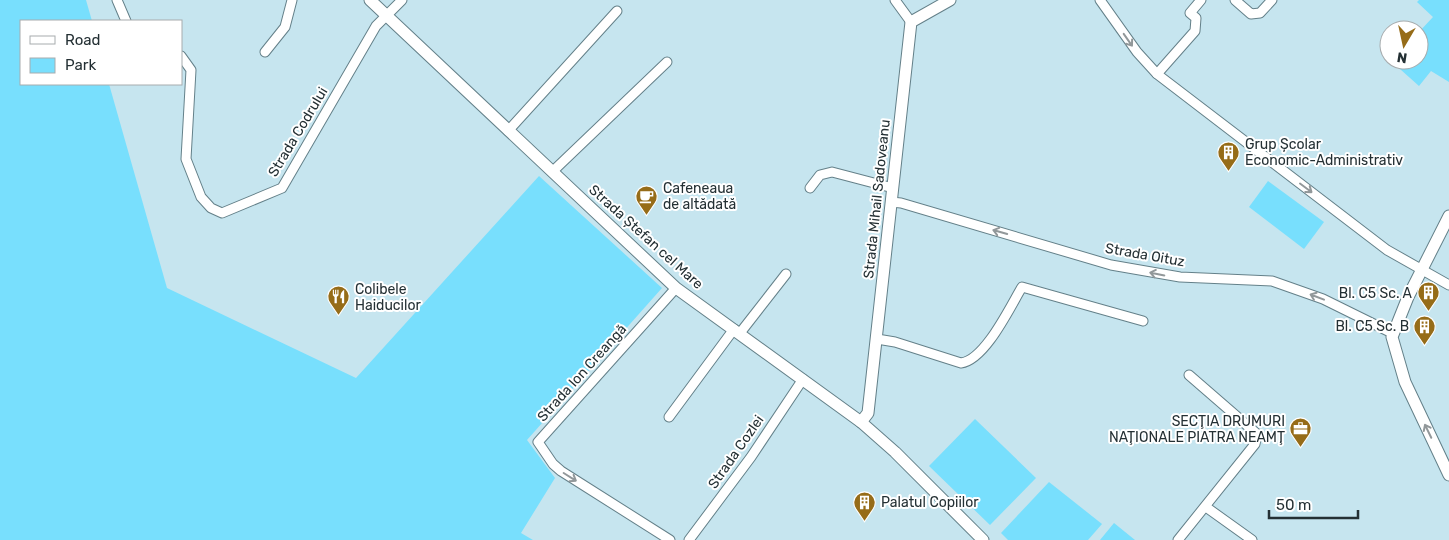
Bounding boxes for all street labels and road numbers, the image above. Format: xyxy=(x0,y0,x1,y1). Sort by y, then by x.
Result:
street label: Strada Codrului xyxy=(265,84,331,180)
street label: Strada Mihail Sadoveanu xyxy=(860,118,894,280)
street label: Strada Ștefan cel Mare xyxy=(585,181,707,293)
street label: Strada Oituz xyxy=(1104,240,1186,270)
street label: Strada Ion Creangă xyxy=(534,321,630,425)
street label: Strada Cozlei xyxy=(704,412,768,492)

